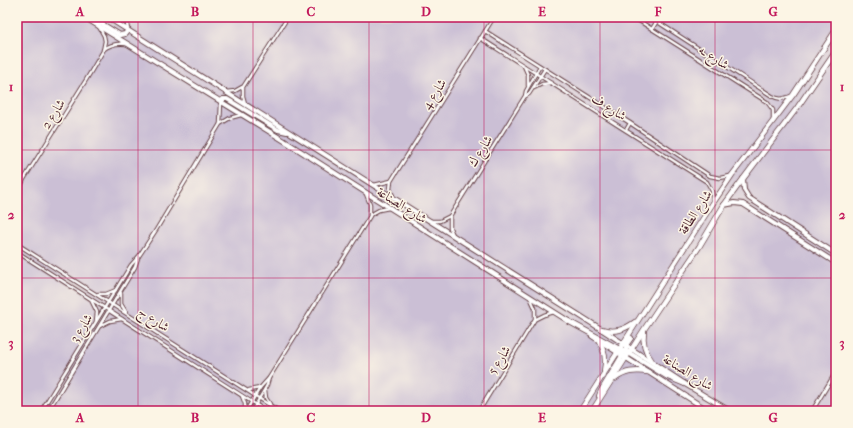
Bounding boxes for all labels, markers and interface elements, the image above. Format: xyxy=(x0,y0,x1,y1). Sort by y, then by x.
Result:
text: A xyxy=(75,4,85,19)
text: B xyxy=(191,4,200,19)
text: C xyxy=(307,4,316,19)
text: D xyxy=(421,4,431,19)
text: E xyxy=(538,4,546,19)
text: F xyxy=(654,4,662,19)
text: G xyxy=(768,4,778,19)
street label: شارع ـه xyxy=(694,42,732,76)
street label: شارع 4 xyxy=(419,76,453,114)
text: 1 xyxy=(9,79,14,94)
text: 1 xyxy=(840,79,845,94)
street label: شارع ف xyxy=(587,91,629,127)
street label: شارع 2 xyxy=(38,96,71,134)
street label: شارع ك xyxy=(465,133,499,171)
street label: شارع الصناعة xyxy=(372,184,430,230)
street label: شارع الطاقة xyxy=(675,187,718,239)
text: 2 xyxy=(8,207,15,222)
text: 2 xyxy=(839,207,846,222)
street label: شارع ج xyxy=(133,303,172,338)
street label: شارع 3 xyxy=(67,311,99,347)
text: 3 xyxy=(8,335,14,351)
text: 3 xyxy=(839,335,845,351)
street label: شارع 5 xyxy=(484,343,517,379)
street label: شارع الصناعة xyxy=(658,351,716,397)
text: A xyxy=(75,410,85,425)
text: B xyxy=(191,410,200,425)
text: C xyxy=(307,410,316,425)
text: D xyxy=(421,410,431,425)
text: E xyxy=(538,410,546,425)
text: F xyxy=(654,410,662,425)
text: G xyxy=(768,410,778,425)

